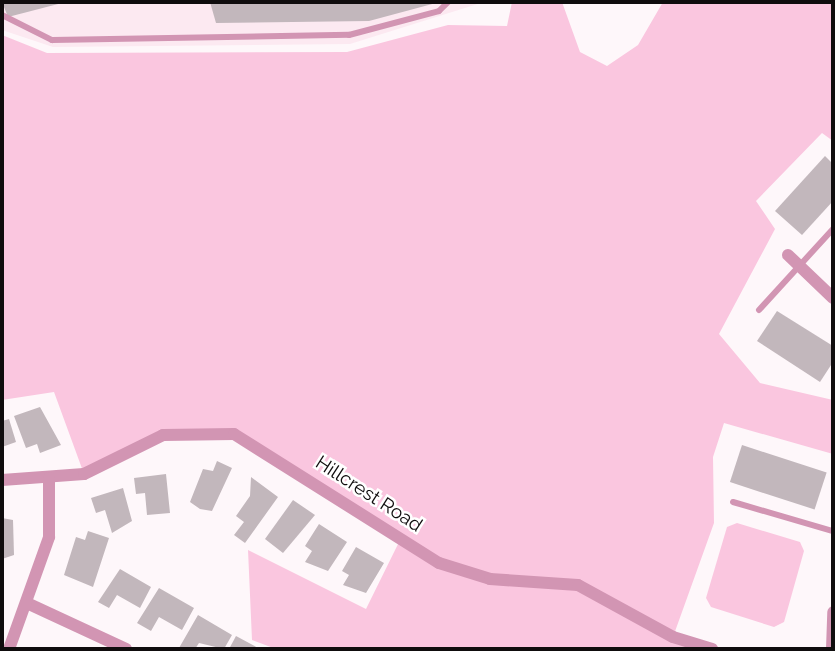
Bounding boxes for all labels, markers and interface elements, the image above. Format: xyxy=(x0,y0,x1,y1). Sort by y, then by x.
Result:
street label: Hillcrest Road xyxy=(311,451,427,537)

